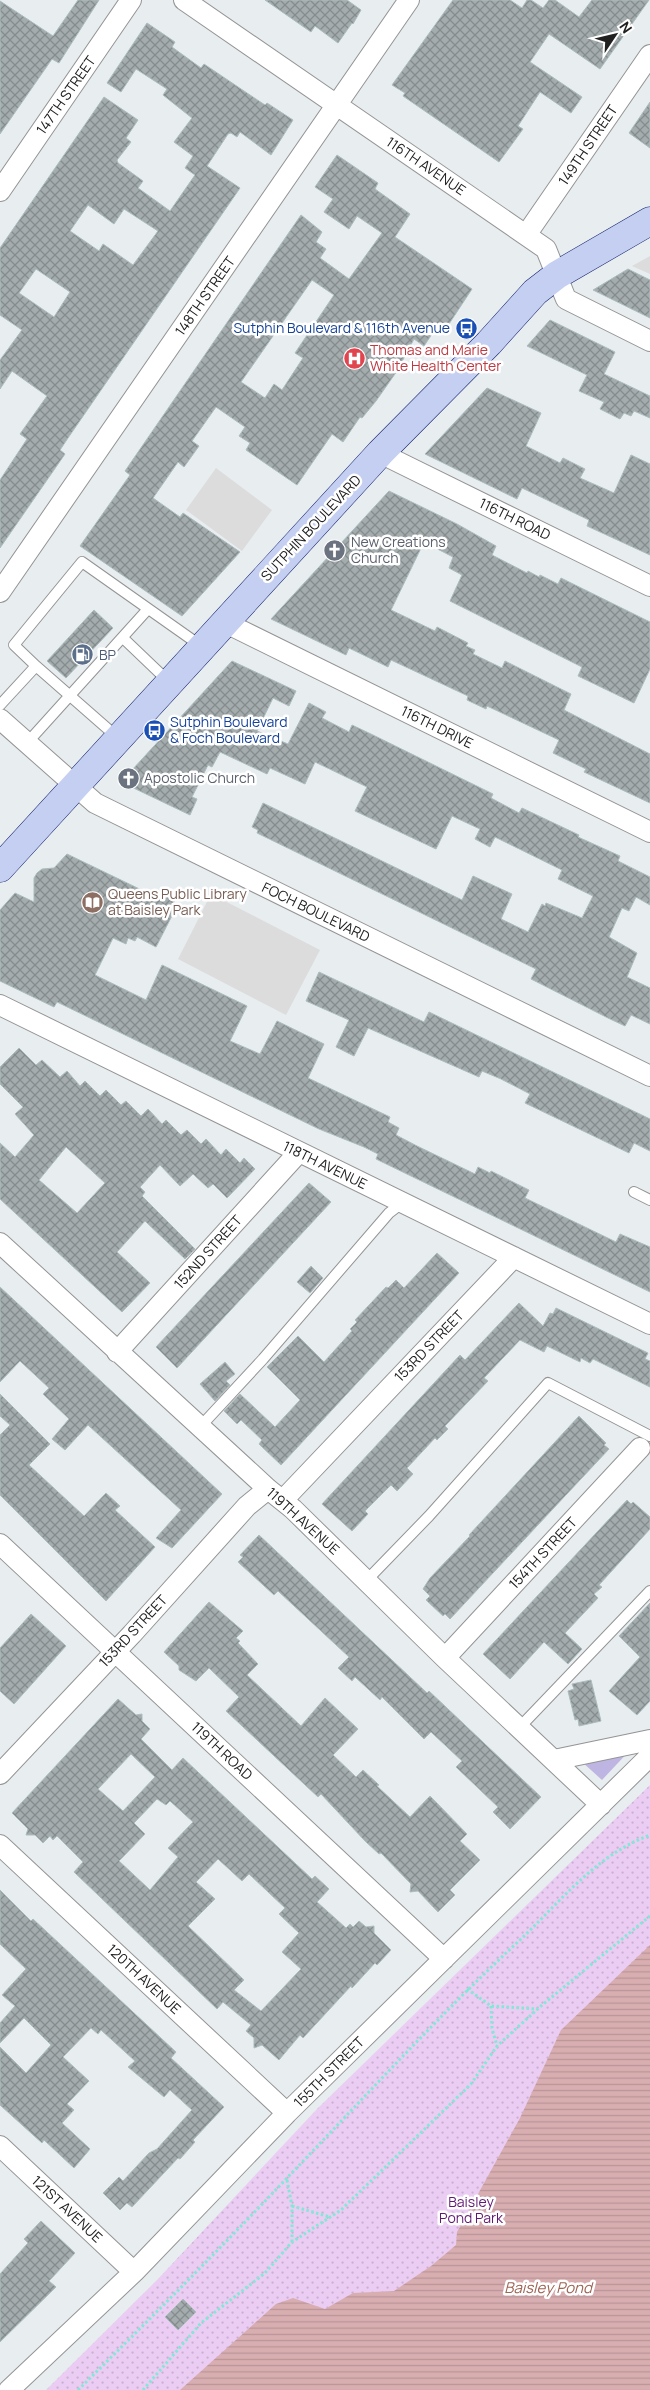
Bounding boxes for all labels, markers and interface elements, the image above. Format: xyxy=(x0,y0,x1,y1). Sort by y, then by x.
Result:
north arrow xyxy=(590,10,640,60)
text: N xyxy=(615,18,637,37)
street label: 147TH STREET xyxy=(32,51,100,138)
street label: 149TH STREET xyxy=(554,100,622,189)
street label: 116TH AVENUE xyxy=(383,132,470,199)
street label: 148TH STREET xyxy=(170,252,239,339)
bus stop icon: Sutphin Boulevard & 116th Avenue xyxy=(454,316,478,340)
place label: Sutphin Boulevard & 116th Avenue xyxy=(233,318,450,337)
place label: Thomas and Marie White Health Center xyxy=(370,340,501,375)
hospital icon: Thomas and Marie White Health Center xyxy=(342,346,366,370)
street label: SUTPHIN BOULEVARD xyxy=(256,470,365,585)
street label: 116TH ROAD xyxy=(476,493,554,544)
place label: New Creations Church xyxy=(351,532,446,567)
church icon: New Creations Church xyxy=(323,538,347,562)
fuel station icon: BP xyxy=(71,643,95,667)
place label: BP xyxy=(99,645,117,664)
street label: 116TH DRIVE xyxy=(398,701,477,752)
place label: Sutphin Boulevard & Foch Boulevard xyxy=(170,712,288,747)
bus stop icon: Sutphin Boulevard & Foch Boulevard xyxy=(142,718,166,742)
church icon: Apostolic Church xyxy=(116,766,140,790)
place label: Apostolic Church xyxy=(144,768,255,787)
street label: FOCH BOULEVARD xyxy=(259,877,373,946)
place label: Queens Public Library at Baisley Park xyxy=(108,884,247,919)
library icon: Queens Public Library at Baisley Park xyxy=(80,890,104,914)
street label: 118TH AVENUE xyxy=(280,1136,371,1193)
street label: 152ND STREET xyxy=(169,1210,246,1293)
street label: 153RD STREET xyxy=(390,1305,468,1385)
street label: 119TH AVENUE xyxy=(263,1483,344,1558)
street label: 154TH STREET xyxy=(504,1512,581,1593)
street label: 153RD STREET xyxy=(94,1590,172,1671)
street label: 119TH ROAD xyxy=(188,1717,257,1784)
street label: 120TH AVENUE xyxy=(103,1939,185,2018)
street label: 155TH STREET xyxy=(289,2032,369,2111)
street label: 121ST AVENUE xyxy=(28,2171,107,2246)
park label: Baisley Pond Park xyxy=(439,2192,504,2227)
water label: Baisley Pond xyxy=(504,2277,594,2298)

